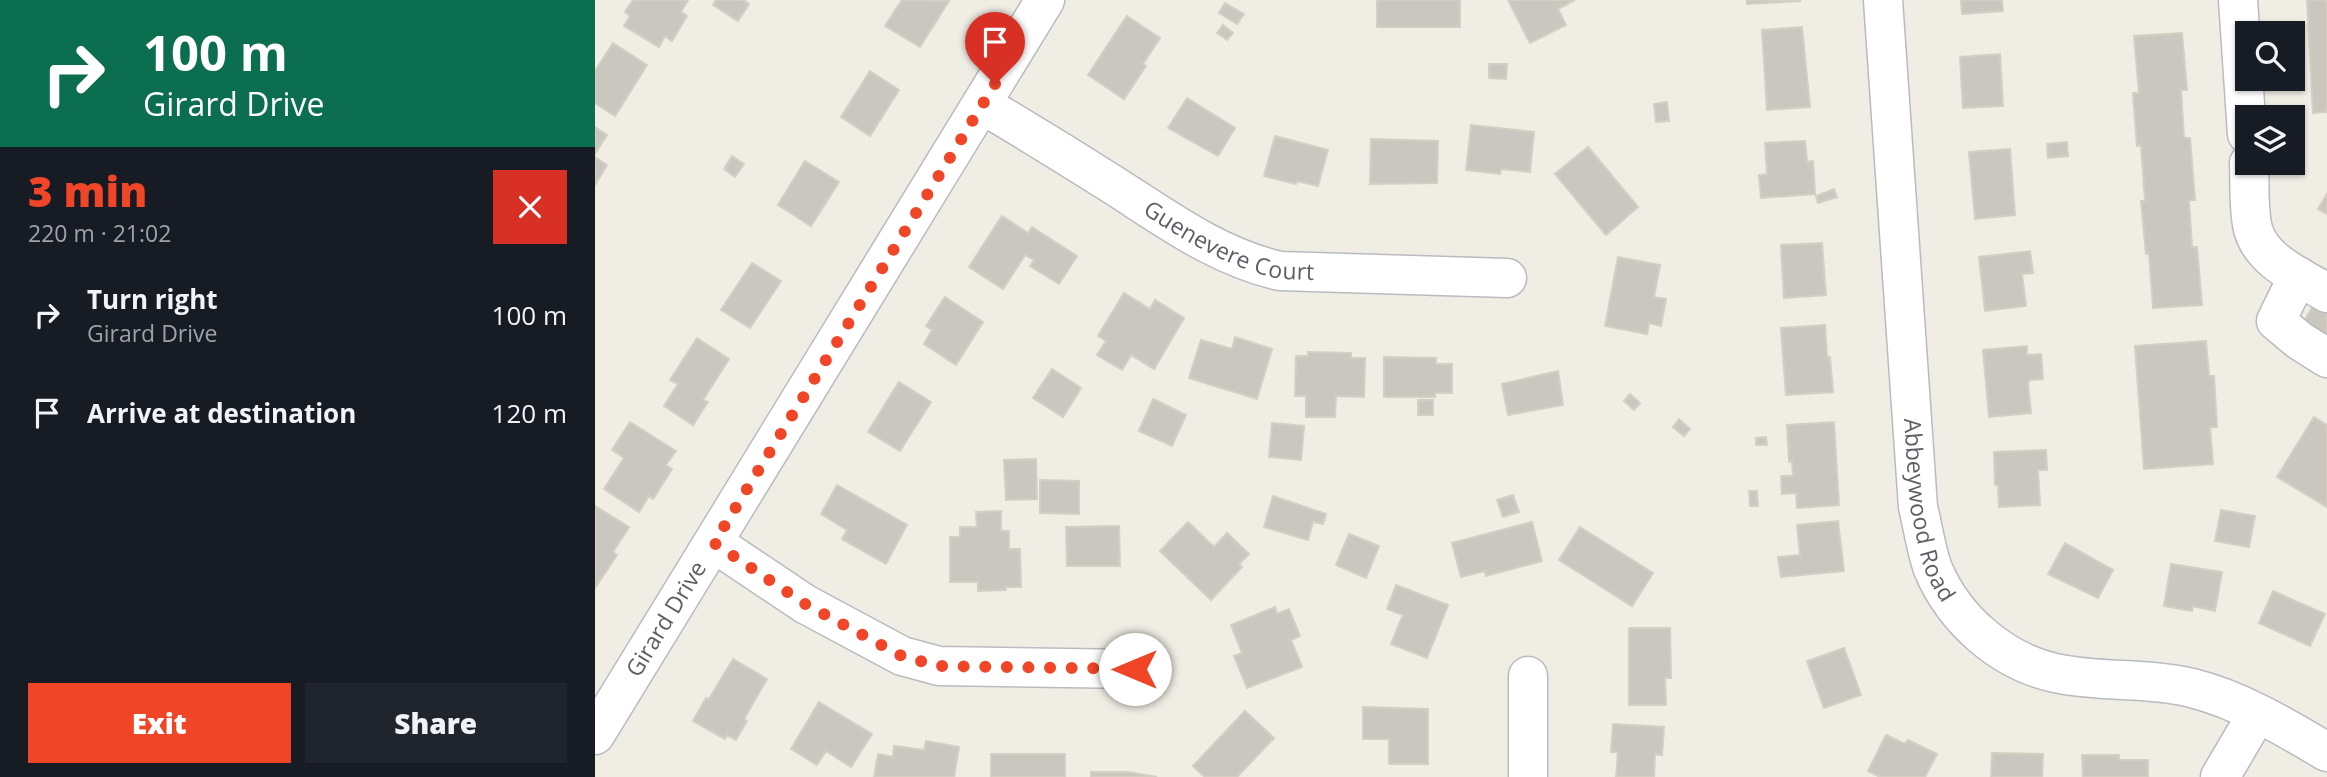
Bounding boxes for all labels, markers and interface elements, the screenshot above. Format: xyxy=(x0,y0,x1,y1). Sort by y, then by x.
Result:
pin xyxy=(965,12.0,1025,84)
text: 100 m xyxy=(143,19,288,85)
map controls xyxy=(2235,21,2305,175)
button: search xyxy=(2235,21,2305,91)
icon: arrive xyxy=(976,23,1014,61)
icon: right xyxy=(28,28,119,119)
text: Girard Drive xyxy=(143,82,325,125)
button: layers xyxy=(2235,105,2305,175)
text: 3 min xyxy=(28,162,147,219)
button: close xyxy=(493,170,567,244)
street label: Guenevere Court xyxy=(1138,192,1315,287)
text: 220 m · 21:02 xyxy=(28,217,171,249)
text: Turn right xyxy=(87,281,218,317)
icon: right xyxy=(28,296,66,334)
text: 100 m xyxy=(492,297,567,333)
text: Girard Drive xyxy=(87,317,217,349)
icon: arrive xyxy=(28,394,66,432)
text: Arrive at destination xyxy=(87,395,356,431)
text: 120 m xyxy=(492,395,567,431)
street label: Abbeywood Road xyxy=(1897,417,1964,608)
street label: Girard Drive xyxy=(617,554,713,683)
position arrow xyxy=(1098,632,1172,706)
button: Exit xyxy=(28,683,291,763)
button: Share xyxy=(305,683,567,763)

